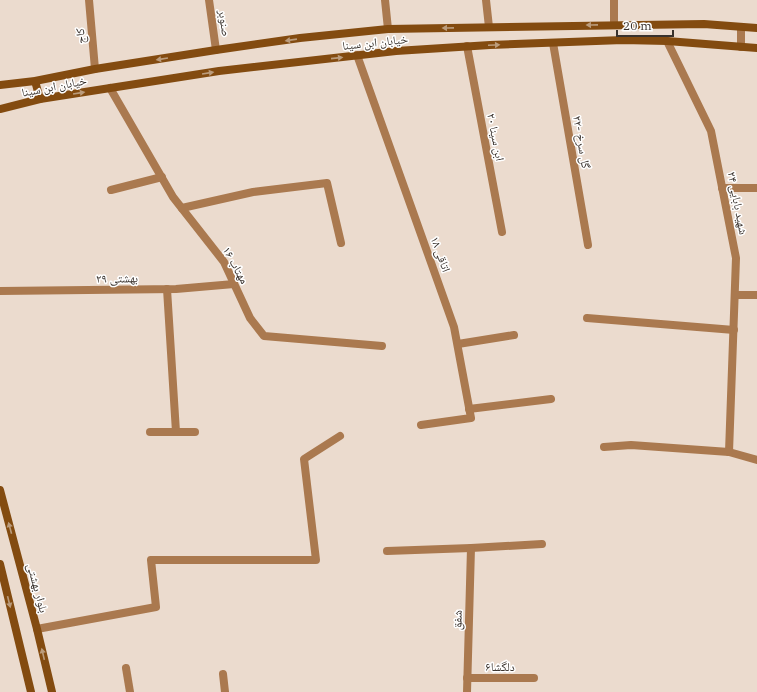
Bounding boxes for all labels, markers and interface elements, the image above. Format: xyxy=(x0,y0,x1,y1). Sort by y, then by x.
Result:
street label: صنوبر xyxy=(215,8,234,37)
scale bar xyxy=(617,12,673,38)
text: 20 m xyxy=(623,18,652,33)
one-way arrow xyxy=(585,22,598,28)
one-way arrow xyxy=(442,24,454,31)
street label: کاج xyxy=(72,28,88,44)
street label: خیابان ابن سینا xyxy=(341,31,409,53)
one-way arrow xyxy=(285,37,297,43)
one-way arrow xyxy=(488,42,501,48)
one-way arrow xyxy=(331,54,343,61)
one-way arrow xyxy=(156,56,168,62)
one-way arrow xyxy=(202,69,214,75)
street label: خیابان ابن سینا xyxy=(20,72,88,100)
one-way arrow xyxy=(73,90,85,96)
street label: ابن سینا ۲۰ xyxy=(484,112,508,162)
street label: گل سرخ -۲۲ xyxy=(570,114,594,170)
street label: شهید بابایی ۲۴ xyxy=(724,170,751,236)
street label: اتاقی ۱۸ xyxy=(428,234,454,274)
street label: مهتاب ۱۶ xyxy=(219,244,252,286)
street label: بهشتی ۲۹ xyxy=(96,270,138,286)
one-way arrow xyxy=(7,522,13,534)
street label: بلوار بهشتی xyxy=(24,562,52,614)
one-way arrow xyxy=(7,596,13,608)
street label: شفق xyxy=(449,610,465,630)
one-way arrow xyxy=(39,648,45,660)
street label: دلگشا۶ xyxy=(485,659,515,674)

